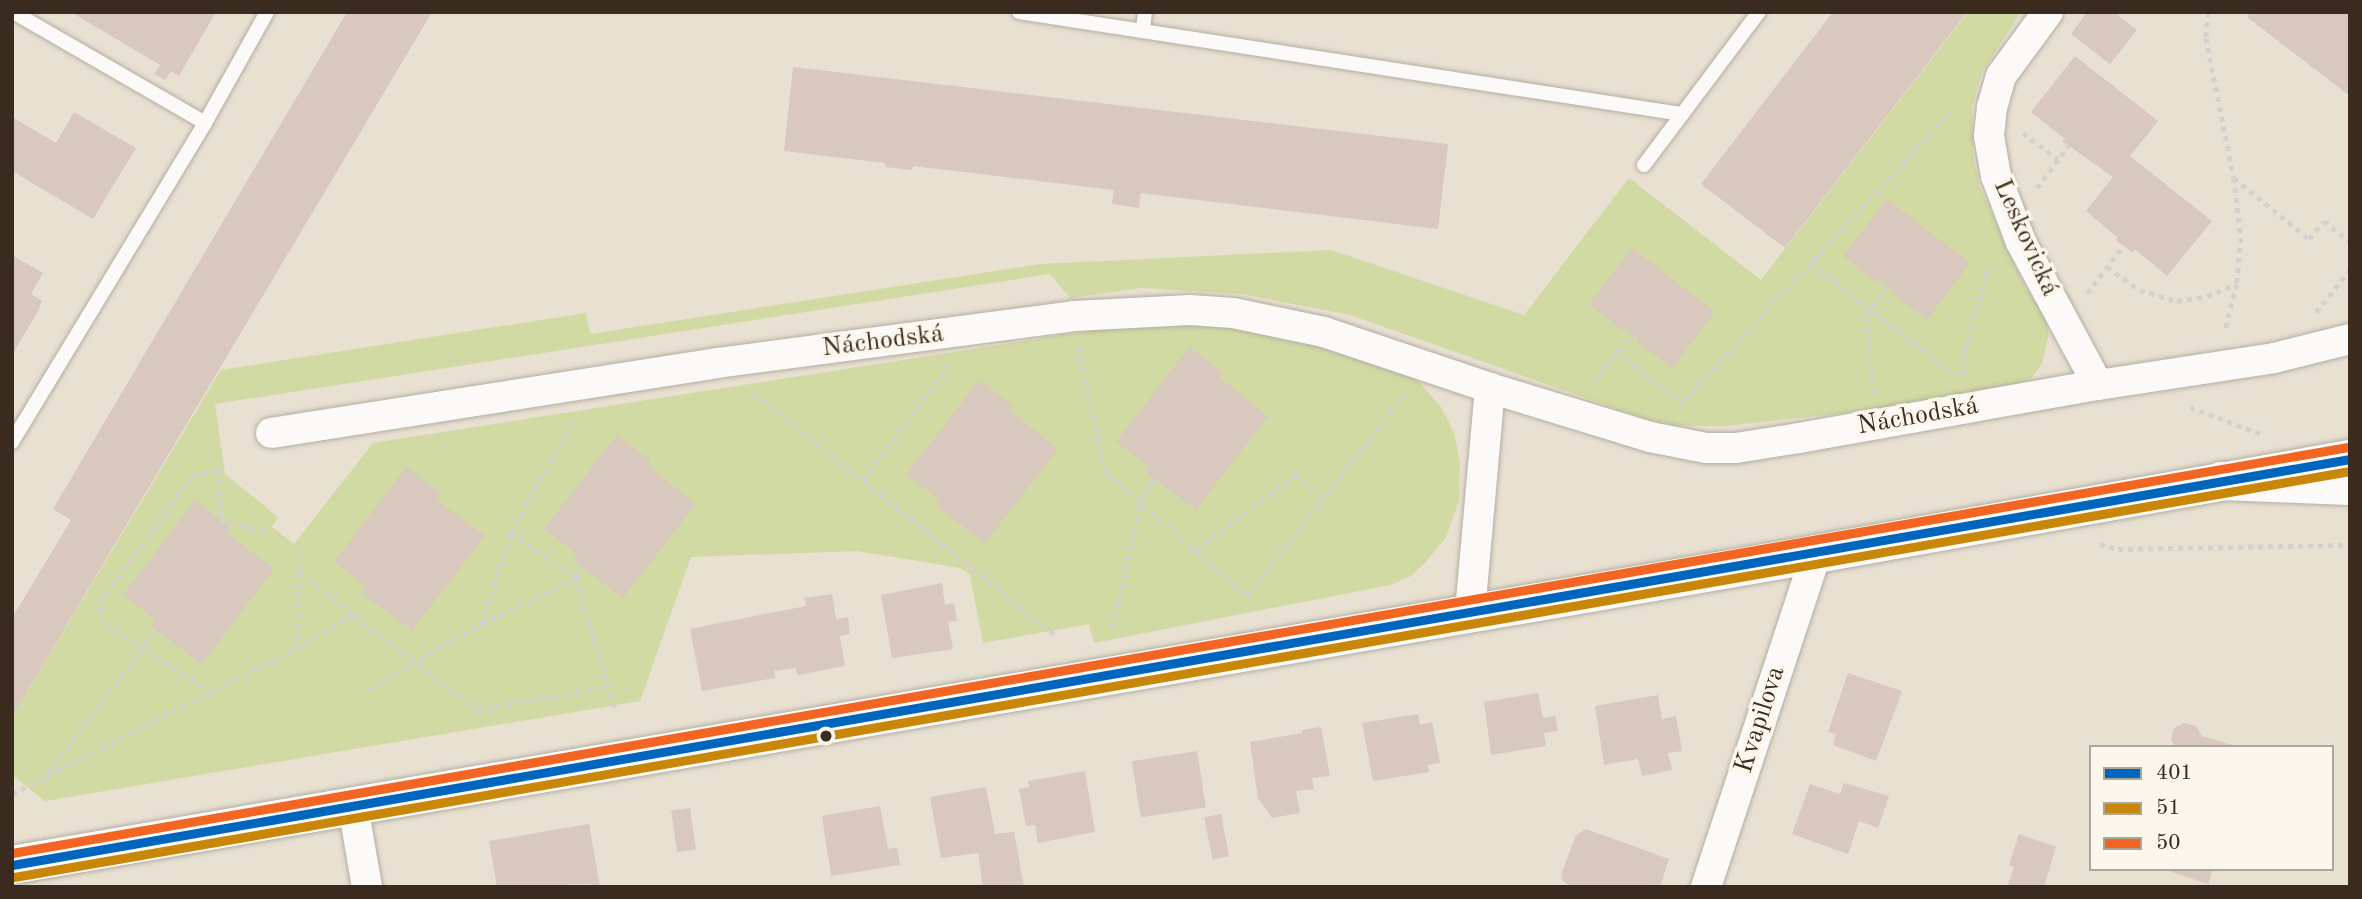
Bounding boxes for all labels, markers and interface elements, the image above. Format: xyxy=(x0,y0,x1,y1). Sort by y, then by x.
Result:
street label: Leskovická xyxy=(1985,175,2065,301)
street label: Náchodská xyxy=(820,319,946,365)
street label: Náchodská xyxy=(1855,391,1981,443)
street label: Kvapilova xyxy=(1729,663,1793,777)
unlabelled marker xyxy=(819,729,833,743)
legend xyxy=(2089,745,2334,871)
text: 401 xyxy=(2156,763,2193,784)
text: 51 xyxy=(2156,798,2180,819)
text: 50 xyxy=(2156,833,2180,854)

